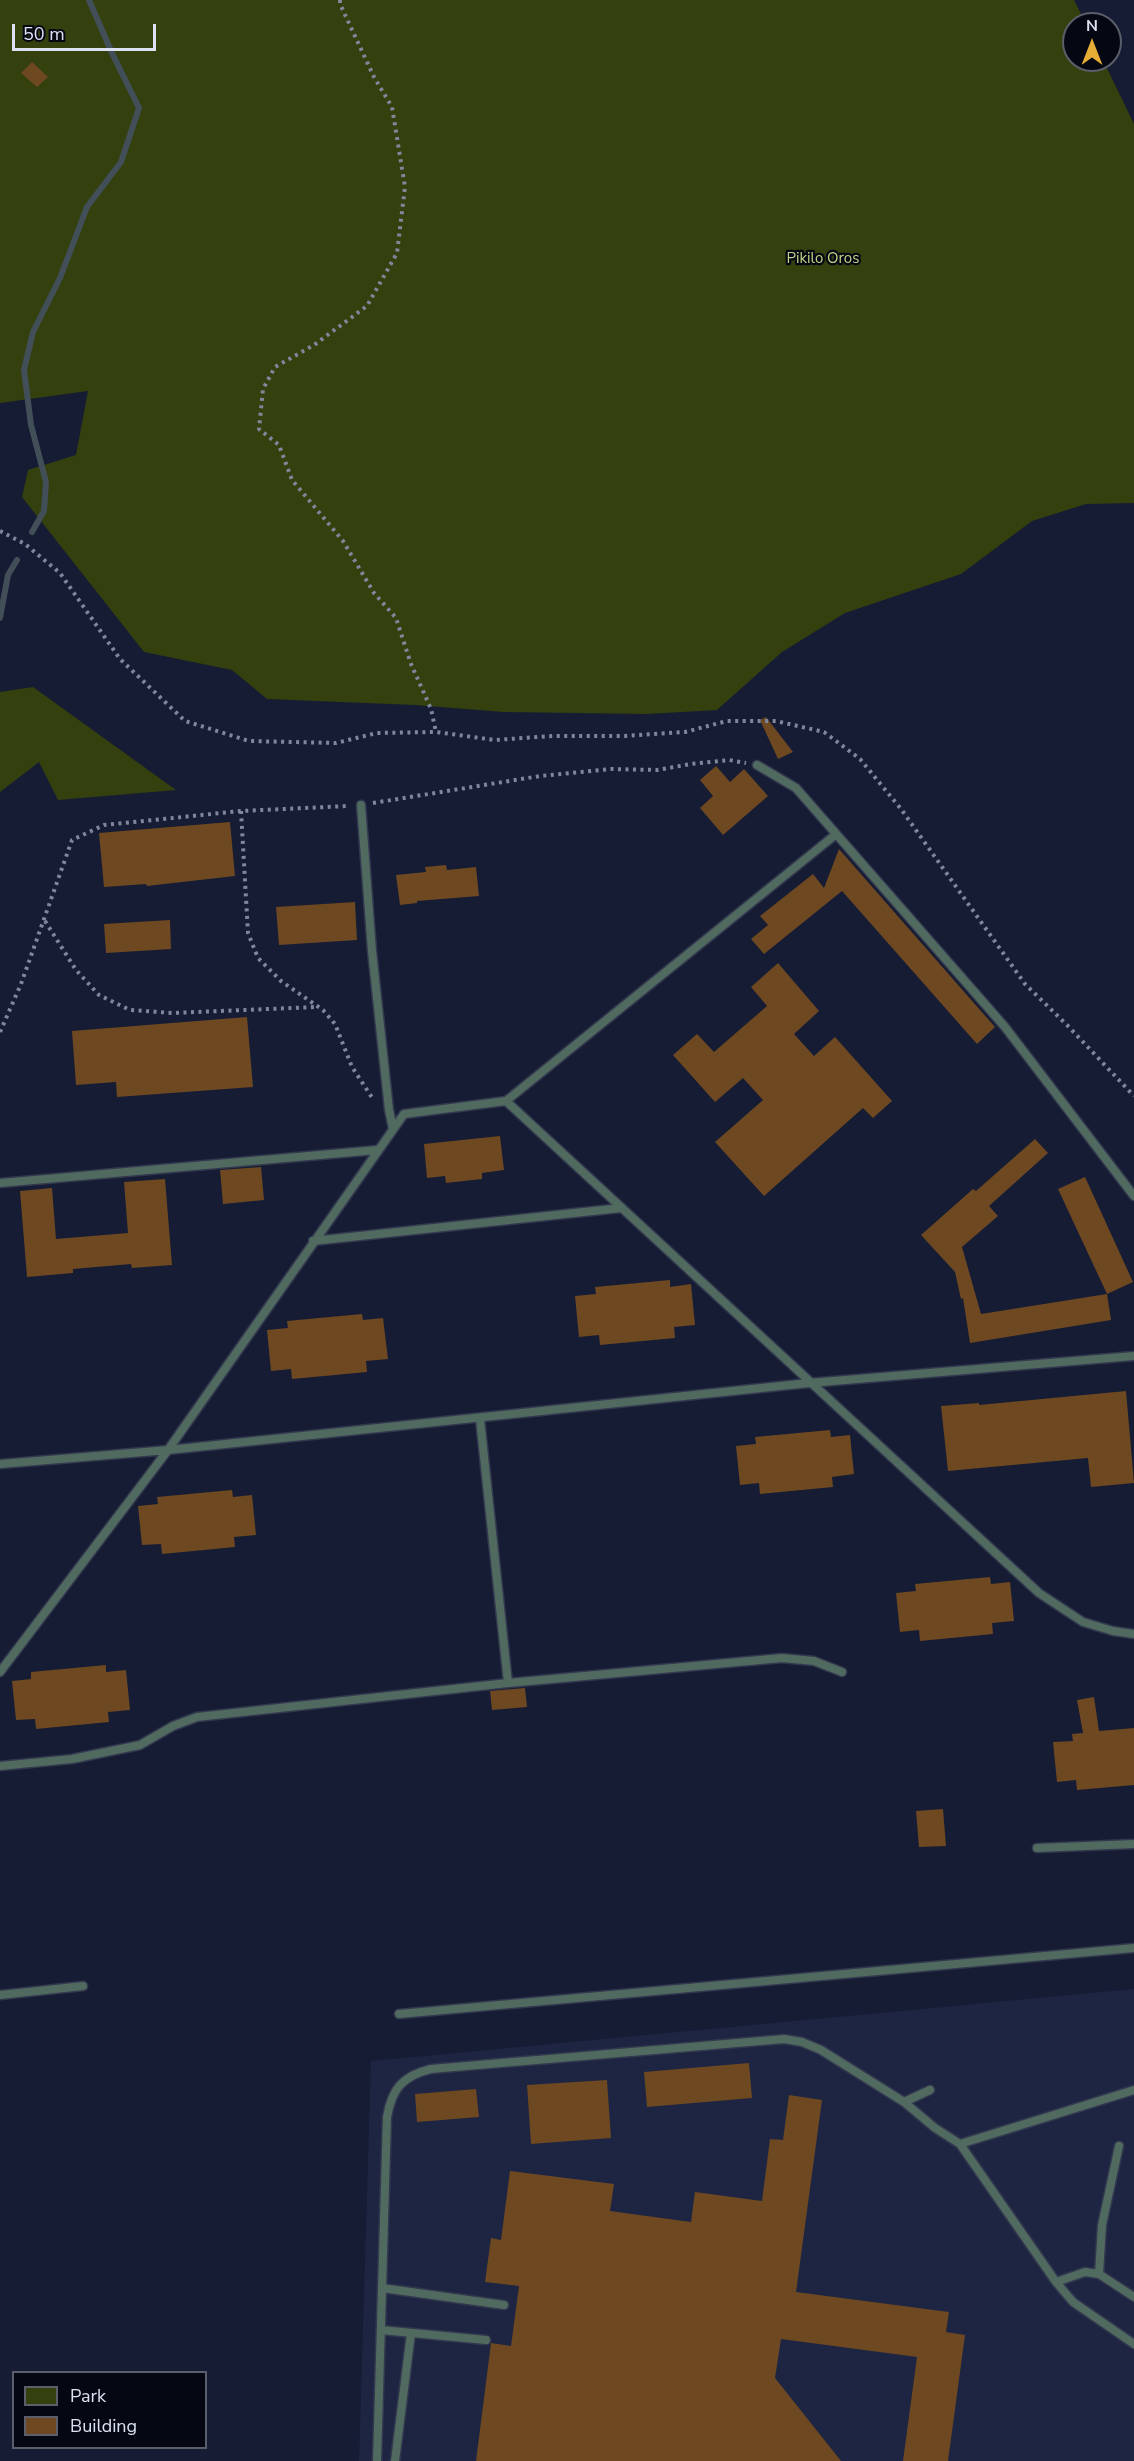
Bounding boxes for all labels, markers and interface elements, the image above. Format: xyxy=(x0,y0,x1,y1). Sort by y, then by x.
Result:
scale bar xyxy=(15,12,159,50)
north arrow xyxy=(1062,12,1122,72)
text: N xyxy=(1086,15,1098,37)
text: 50 m xyxy=(23,22,65,46)
park label: Pikilo Oros xyxy=(787,250,859,268)
legend xyxy=(12,2371,207,2449)
text: Park xyxy=(70,2384,106,2408)
text: Building xyxy=(70,2414,137,2438)

